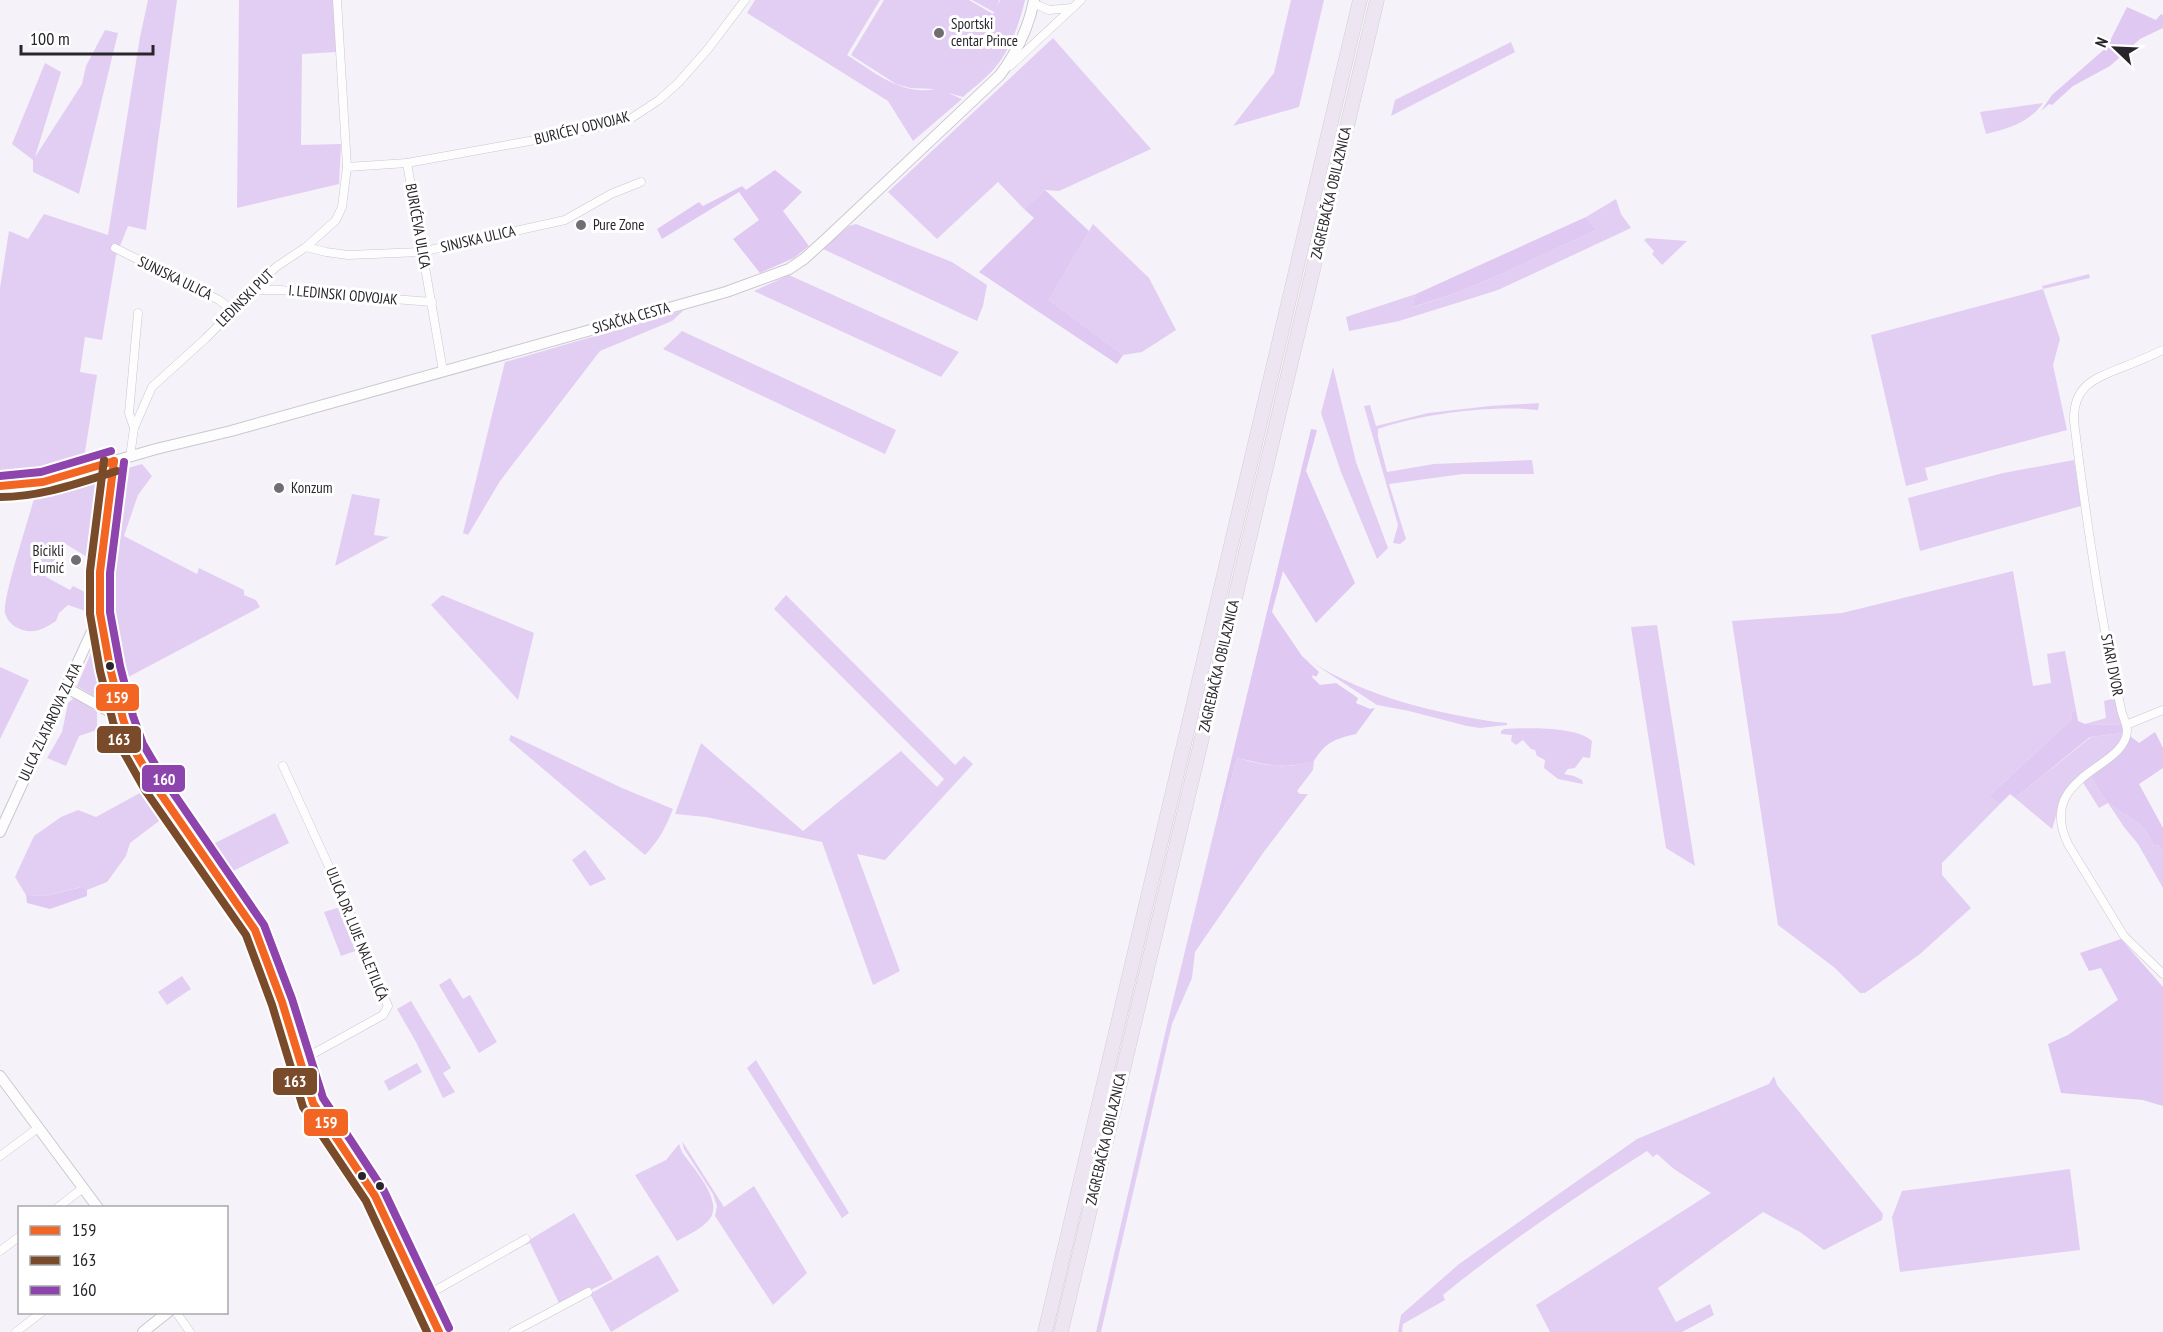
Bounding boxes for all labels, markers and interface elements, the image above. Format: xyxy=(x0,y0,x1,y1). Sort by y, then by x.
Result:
place label: Sportski centar Prince xyxy=(951,14,1018,50)
scale bar xyxy=(21,18,153,56)
north arrow xyxy=(2085,18,2145,78)
marker: Sportski centar Prince xyxy=(932,26,946,40)
text: 100 m xyxy=(30,27,70,50)
text: N xyxy=(2090,34,2112,50)
street label: BURIĆEV ODVOJAK xyxy=(532,106,632,148)
street label: ZAGREBAČKA OBILAZNICA xyxy=(1306,124,1355,261)
street label: BURIĆEVA ULICA xyxy=(402,182,435,271)
place label: Pure Zone xyxy=(593,215,644,234)
marker: Pure Zone xyxy=(574,218,588,232)
street label: SINJSKA ULICA xyxy=(439,221,518,256)
street label: SUNJSKA ULICA xyxy=(135,251,216,304)
street label: LEDINSKI PUT xyxy=(212,265,278,330)
street label: I. LEDINSKI ODVOJAK xyxy=(288,280,399,309)
street label: SISAČKA CESTA xyxy=(590,297,673,338)
place label: Konzum xyxy=(291,478,333,497)
marker: Konzum xyxy=(272,481,286,495)
place label: Bicikli Fumić xyxy=(33,541,65,577)
marker: Bicikli Fumić xyxy=(69,553,83,567)
street label: ZAGREBAČKA OBILAZNICA xyxy=(1194,597,1243,734)
street label: STARI DVOR xyxy=(2097,632,2128,698)
street label: ULICA ZLATAROVA ZLATA xyxy=(14,659,86,784)
unlabelled marker xyxy=(104,660,116,672)
line badge: 159 xyxy=(95,683,140,712)
text: 159 xyxy=(106,687,128,707)
line badge: 163 xyxy=(96,725,142,754)
text: 163 xyxy=(108,729,130,749)
line badge: 160 xyxy=(141,764,186,793)
text: 160 xyxy=(153,769,176,789)
street label: ULICA DR. LUJE NALETILIĆA xyxy=(322,864,393,1004)
line badge: 163 xyxy=(272,1067,318,1096)
street label: ZAGREBAČKA OBILAZNICA xyxy=(1081,1070,1130,1207)
text: 163 xyxy=(284,1071,306,1091)
line badge: 159 xyxy=(303,1108,349,1137)
text: 159 xyxy=(315,1112,337,1132)
unlabelled marker xyxy=(356,1170,368,1182)
unlabelled marker xyxy=(374,1180,386,1192)
legend xyxy=(18,1206,228,1314)
text: 159 xyxy=(72,1218,96,1241)
text: 163 xyxy=(72,1248,96,1271)
text: 160 xyxy=(72,1278,96,1301)

